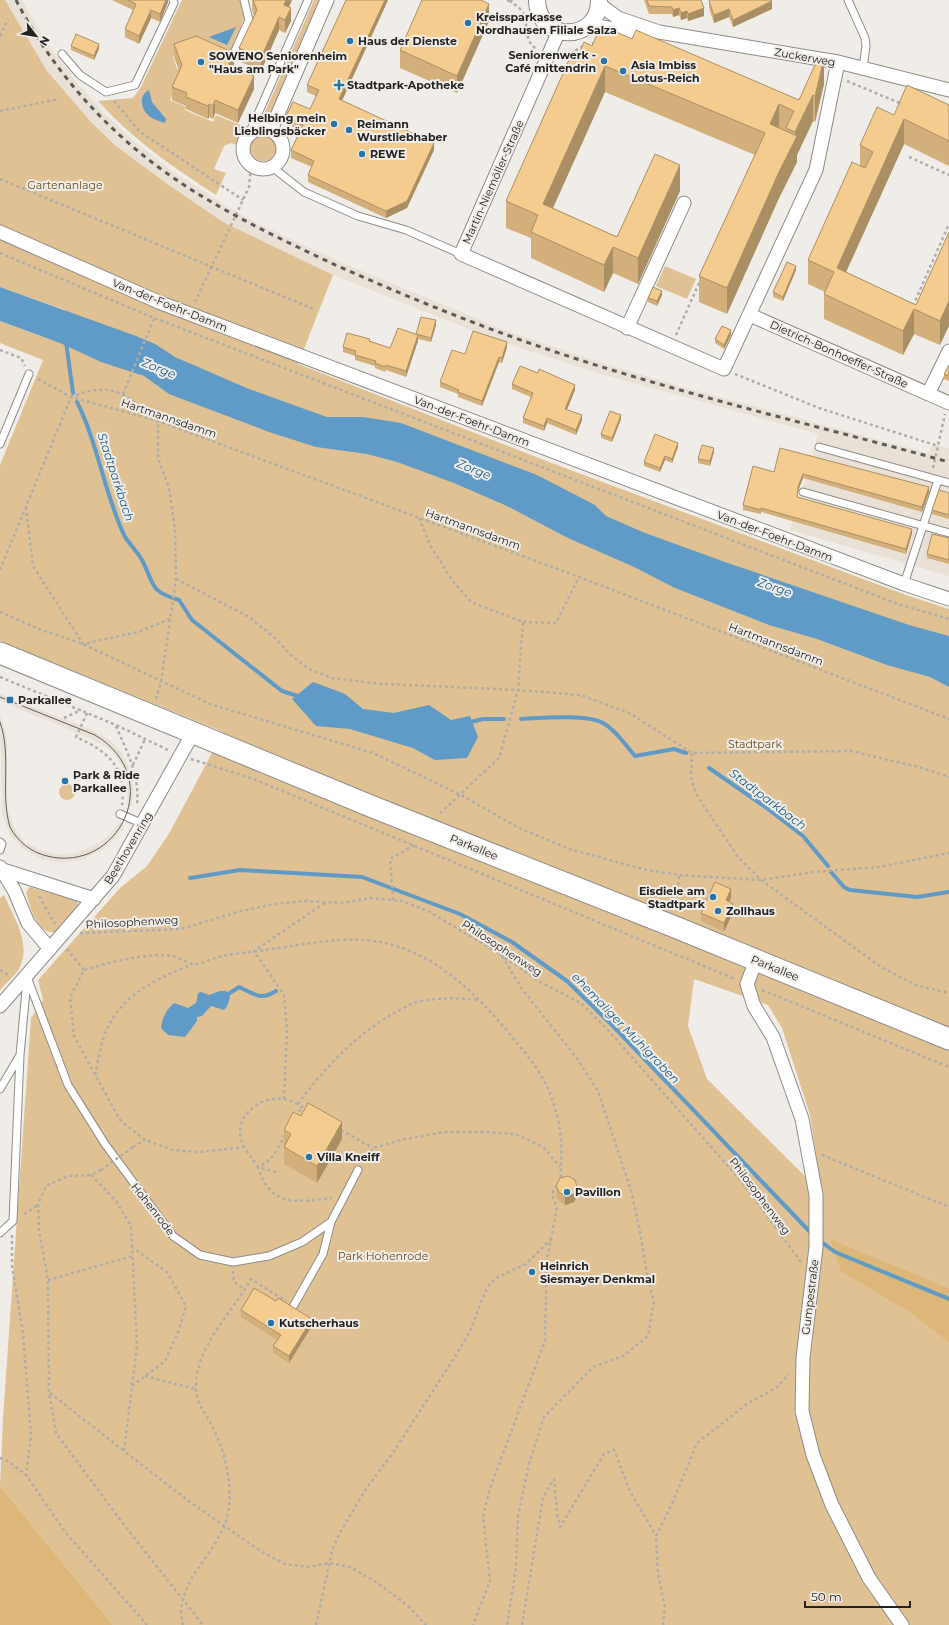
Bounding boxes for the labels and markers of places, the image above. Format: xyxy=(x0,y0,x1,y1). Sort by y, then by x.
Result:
place label: Kreissparkasse Nordhausen Filiale Salza xyxy=(476,10,617,37)
marker: Kreissparkasse Nordhausen Filiale Salza xyxy=(463,18,473,28)
place label: Haus der Dienste xyxy=(358,34,457,48)
marker: Haus der Dienste xyxy=(345,36,355,46)
place label: Seniorenwerk - Café mittendrin xyxy=(505,48,596,75)
place label: SOWENO Seniorenheim "Haus am Park" xyxy=(209,49,347,76)
marker: Seniorenwerk - Café mittendrin xyxy=(599,56,609,66)
marker: SOWENO Seniorenheim "Haus am Park" xyxy=(196,57,206,67)
place label: Asia Imbiss Lotus-Reich xyxy=(630,58,700,85)
marker: Asia Imbiss Lotus-Reich xyxy=(618,66,628,76)
place label: Stadtpark-Apotheke xyxy=(347,78,464,92)
marker: Stadtpark-Apotheke xyxy=(334,80,344,90)
place label: Helbing mein Lieblingsbäcker xyxy=(234,111,326,138)
place label: Reimann Wurstliebhaber xyxy=(357,117,447,144)
marker: Helbing mein Lieblingsbäcker xyxy=(329,119,339,129)
marker: Reimann Wurstliebhaber xyxy=(344,125,354,135)
place label: REWE xyxy=(370,147,405,161)
marker: REWE xyxy=(357,149,367,159)
place label: Parkallee xyxy=(18,693,72,707)
marker: Parkallee xyxy=(5,695,15,705)
place label: Park & Ride Parkallee xyxy=(73,768,140,795)
marker: Park & Ride Parkallee xyxy=(60,776,70,786)
place label: Eisdiele am Stadtpark xyxy=(639,884,706,911)
marker: Eisdiele am Stadtpark xyxy=(708,892,718,902)
place label: Zollhaus xyxy=(726,904,775,918)
marker: Zollhaus xyxy=(713,906,723,916)
place label: Villa Kneiff xyxy=(316,1150,380,1164)
marker: Villa Kneiff xyxy=(304,1152,314,1162)
place label: Pavillon xyxy=(575,1185,621,1199)
marker: Pavillon xyxy=(562,1187,572,1197)
place label: Heinrich Siesmayer Denkmal xyxy=(540,1259,655,1286)
marker: Heinrich Siesmayer Denkmal xyxy=(527,1267,537,1277)
place label: Kutscherhaus xyxy=(279,1316,359,1330)
marker: Kutscherhaus xyxy=(266,1318,276,1328)

